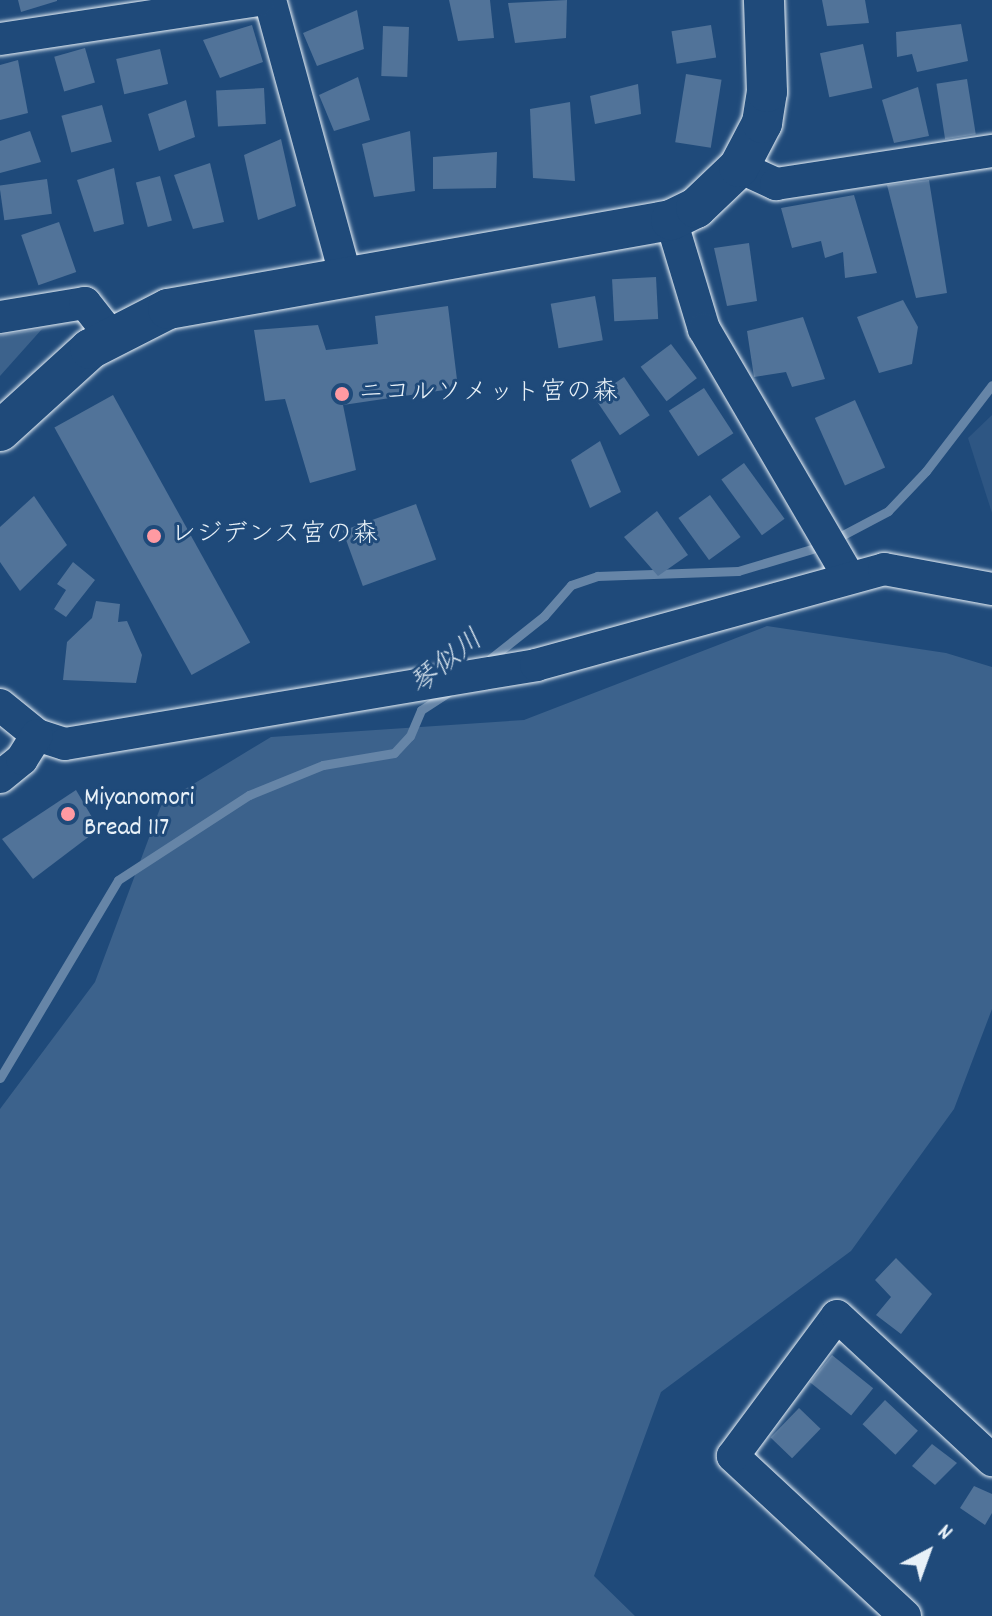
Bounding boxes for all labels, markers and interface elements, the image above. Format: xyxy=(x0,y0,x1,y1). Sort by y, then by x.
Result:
place label: ニコルソメット宮の森 xyxy=(358,378,618,410)
marker: ニコルソメット宮の森 xyxy=(333,385,351,403)
place label: レジデンス宮の森 xyxy=(170,520,378,552)
marker: レジデンス宮の森 xyxy=(145,527,163,545)
water label: 琴似川 xyxy=(405,625,491,703)
place label: Miyanomori Bread 117 xyxy=(84,783,194,844)
marker: Miyanomori Bread 117 xyxy=(59,805,77,823)
north arrow xyxy=(888,1512,968,1592)
text: N xyxy=(930,1518,958,1549)

